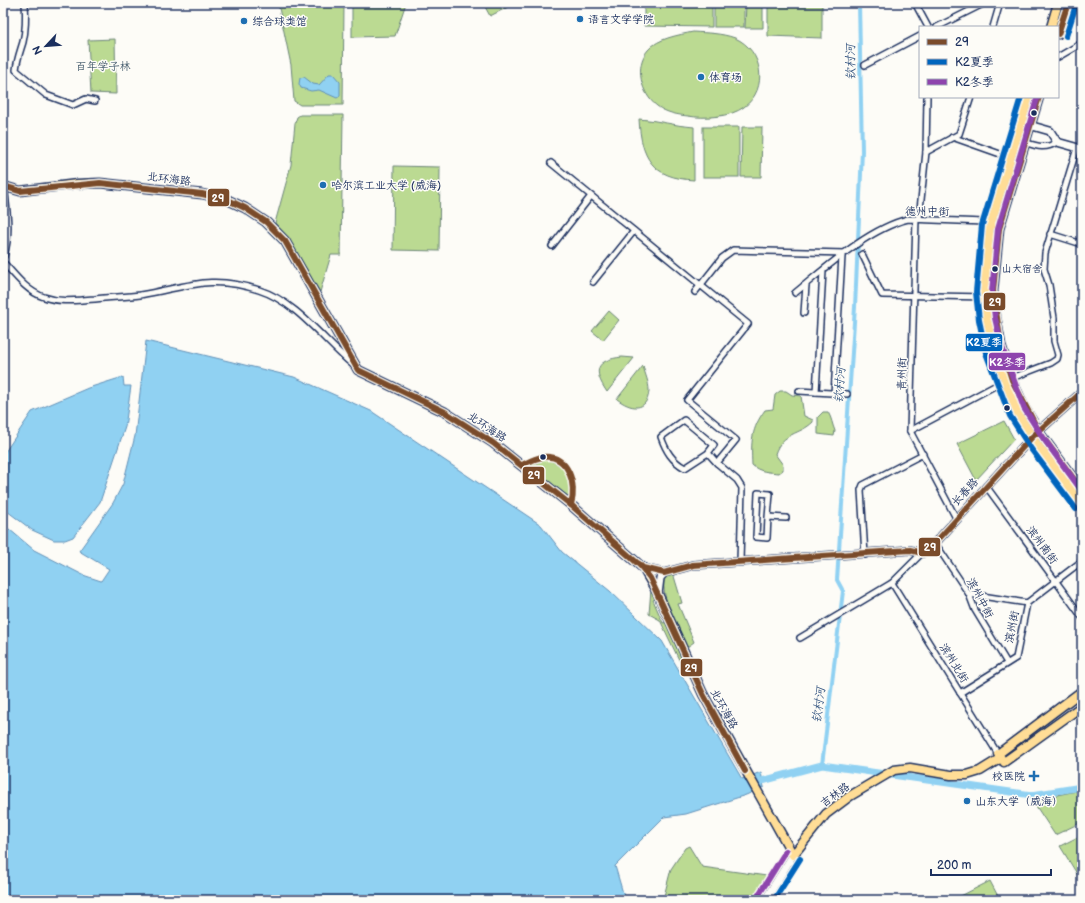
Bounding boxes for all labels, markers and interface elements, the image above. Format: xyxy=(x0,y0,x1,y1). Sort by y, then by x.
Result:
place label: 语言文学学院 xyxy=(588,13,654,26)
marker: 语言文学学院 xyxy=(575,14,585,24)
place label: 综合球类馆 xyxy=(252,15,307,28)
marker: 综合球类馆 xyxy=(239,16,249,26)
north arrow xyxy=(26,26,66,66)
legend xyxy=(919,26,1059,98)
text: 29 xyxy=(955,35,969,50)
water label: 钦村河 xyxy=(843,42,859,80)
text: N xyxy=(30,44,45,57)
text: K2夏季 xyxy=(955,55,994,70)
park label: 百年学子林 xyxy=(76,60,131,73)
place label: 体育场 xyxy=(709,71,742,84)
marker: 体育场 xyxy=(696,72,706,82)
text: K2冬季 xyxy=(955,75,994,90)
unlabelled marker xyxy=(1029,108,1039,118)
street label: 北环海路 xyxy=(146,170,192,188)
place label: 哈尔滨工业大学 (威海) xyxy=(331,179,441,192)
marker: 哈尔滨工业大学 (威海) xyxy=(318,180,328,190)
line badge: 29 xyxy=(207,188,230,207)
text: 29 xyxy=(211,192,225,205)
street label: 德州中街 xyxy=(905,205,950,218)
place label: 山大宿舍 xyxy=(1002,263,1042,275)
marker: 山大宿舍 xyxy=(990,264,1000,274)
line badge: 29 xyxy=(983,292,1006,311)
text: 29 xyxy=(988,296,1002,309)
line badge: K2夏季 xyxy=(965,333,1003,352)
text: K2夏季 xyxy=(966,336,1002,349)
line badge: K2冬季 xyxy=(988,352,1026,371)
street label: 青州街 xyxy=(895,356,909,391)
text: K2冬季 xyxy=(989,356,1025,369)
water label: 钦村河 xyxy=(831,365,849,403)
unlabelled marker xyxy=(1002,403,1012,413)
street label: 北环海路 xyxy=(465,409,509,445)
unlabelled marker xyxy=(538,452,548,462)
line badge: 29 xyxy=(522,466,545,485)
text: 29 xyxy=(527,469,541,482)
street label: 长春路 xyxy=(949,475,981,509)
street label: 滨州南街 xyxy=(1024,524,1061,567)
line badge: 29 xyxy=(918,537,941,557)
text: 29 xyxy=(923,541,937,554)
street label: 滨州中街 xyxy=(964,576,997,621)
street label: 滨州街 xyxy=(1002,609,1022,644)
street label: 滨州北街 xyxy=(937,641,972,686)
line badge: 29 xyxy=(680,658,703,677)
text: 29 xyxy=(684,662,698,675)
water label: 钦村河 xyxy=(809,684,829,724)
street label: 北环海路 xyxy=(708,687,740,731)
place label: 校医院 xyxy=(992,770,1025,783)
marker: 校医院 xyxy=(1028,770,1040,782)
street label: 吉林路 xyxy=(818,780,852,810)
place label: 山东大学（威海） xyxy=(975,795,1063,808)
marker: 山东大学（威海） xyxy=(962,796,972,806)
scale bar xyxy=(931,851,1051,877)
text: 200 m xyxy=(937,858,971,873)

